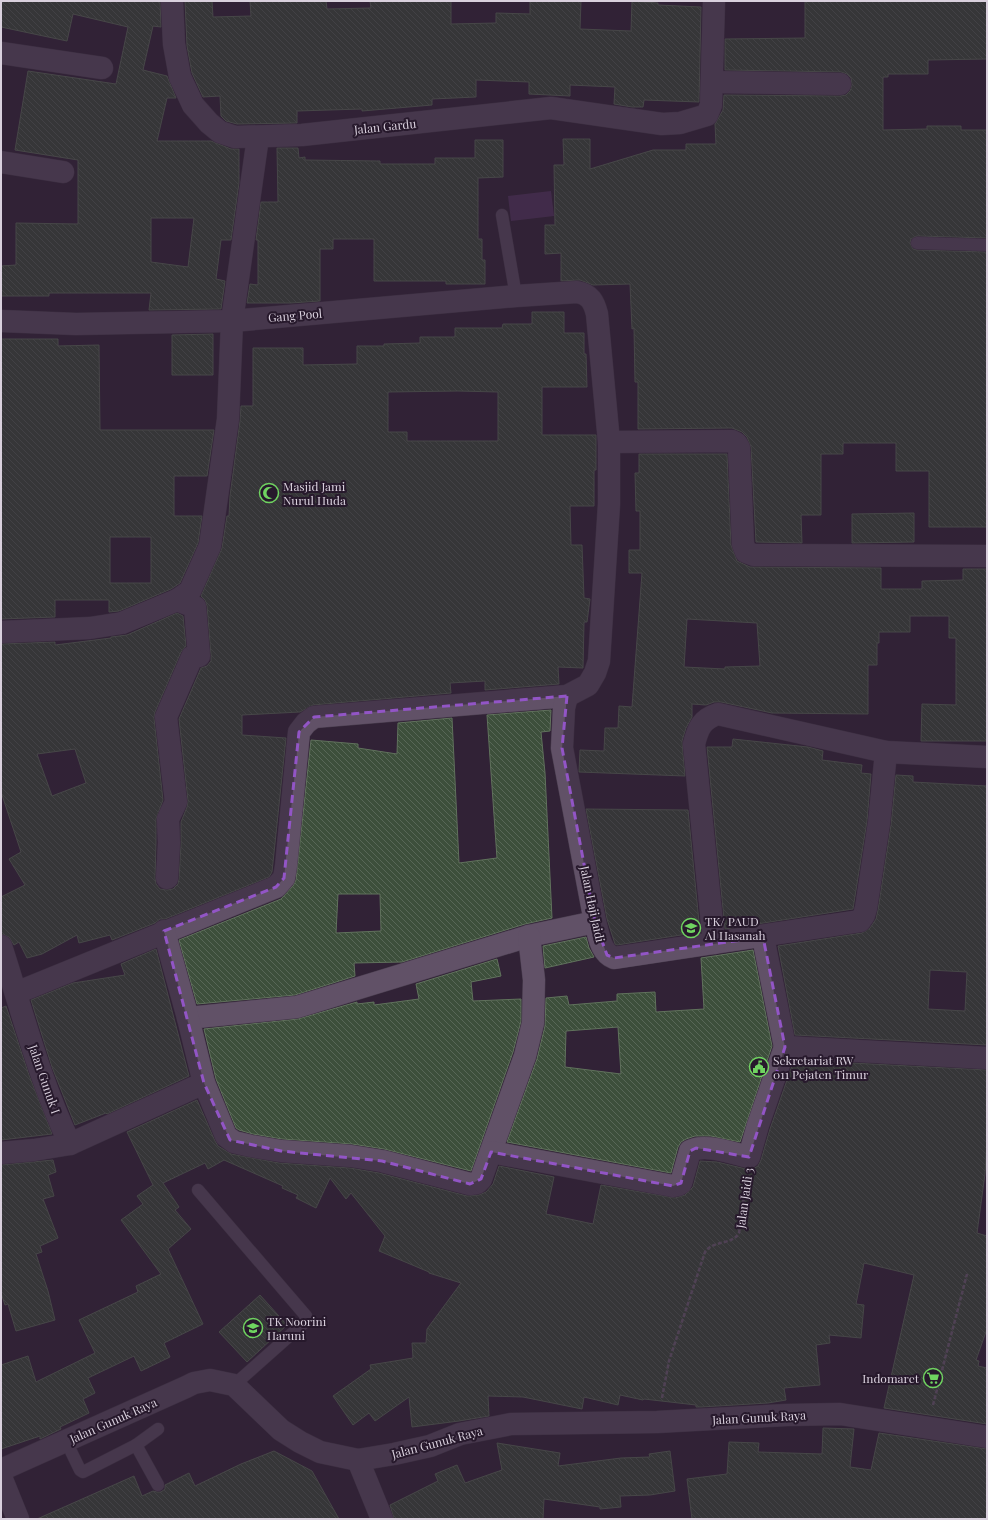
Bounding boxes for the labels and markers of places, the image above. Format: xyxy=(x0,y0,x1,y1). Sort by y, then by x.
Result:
place label: Masjid Jami Nurul Huda xyxy=(283,478,346,508)
mosque icon: Masjid Jami Nurul Huda xyxy=(258,482,280,504)
place label: TK/ PAUD Al Hasanah xyxy=(704,913,766,943)
school or university icon: TK/ PAUD Al Hasanah xyxy=(680,917,702,939)
place label: Sekretariat RW 011 Pejaten Timur xyxy=(773,1052,869,1082)
public building icon: Sekretariat RW 011 Pejaten Timur xyxy=(748,1056,770,1078)
place label: TK Noorini Haruni xyxy=(267,1313,327,1343)
school or university icon: TK Noorini Haruni xyxy=(242,1317,264,1339)
supermarket icon: Indomaret xyxy=(922,1367,944,1389)
place label: Indomaret xyxy=(862,1370,920,1386)

